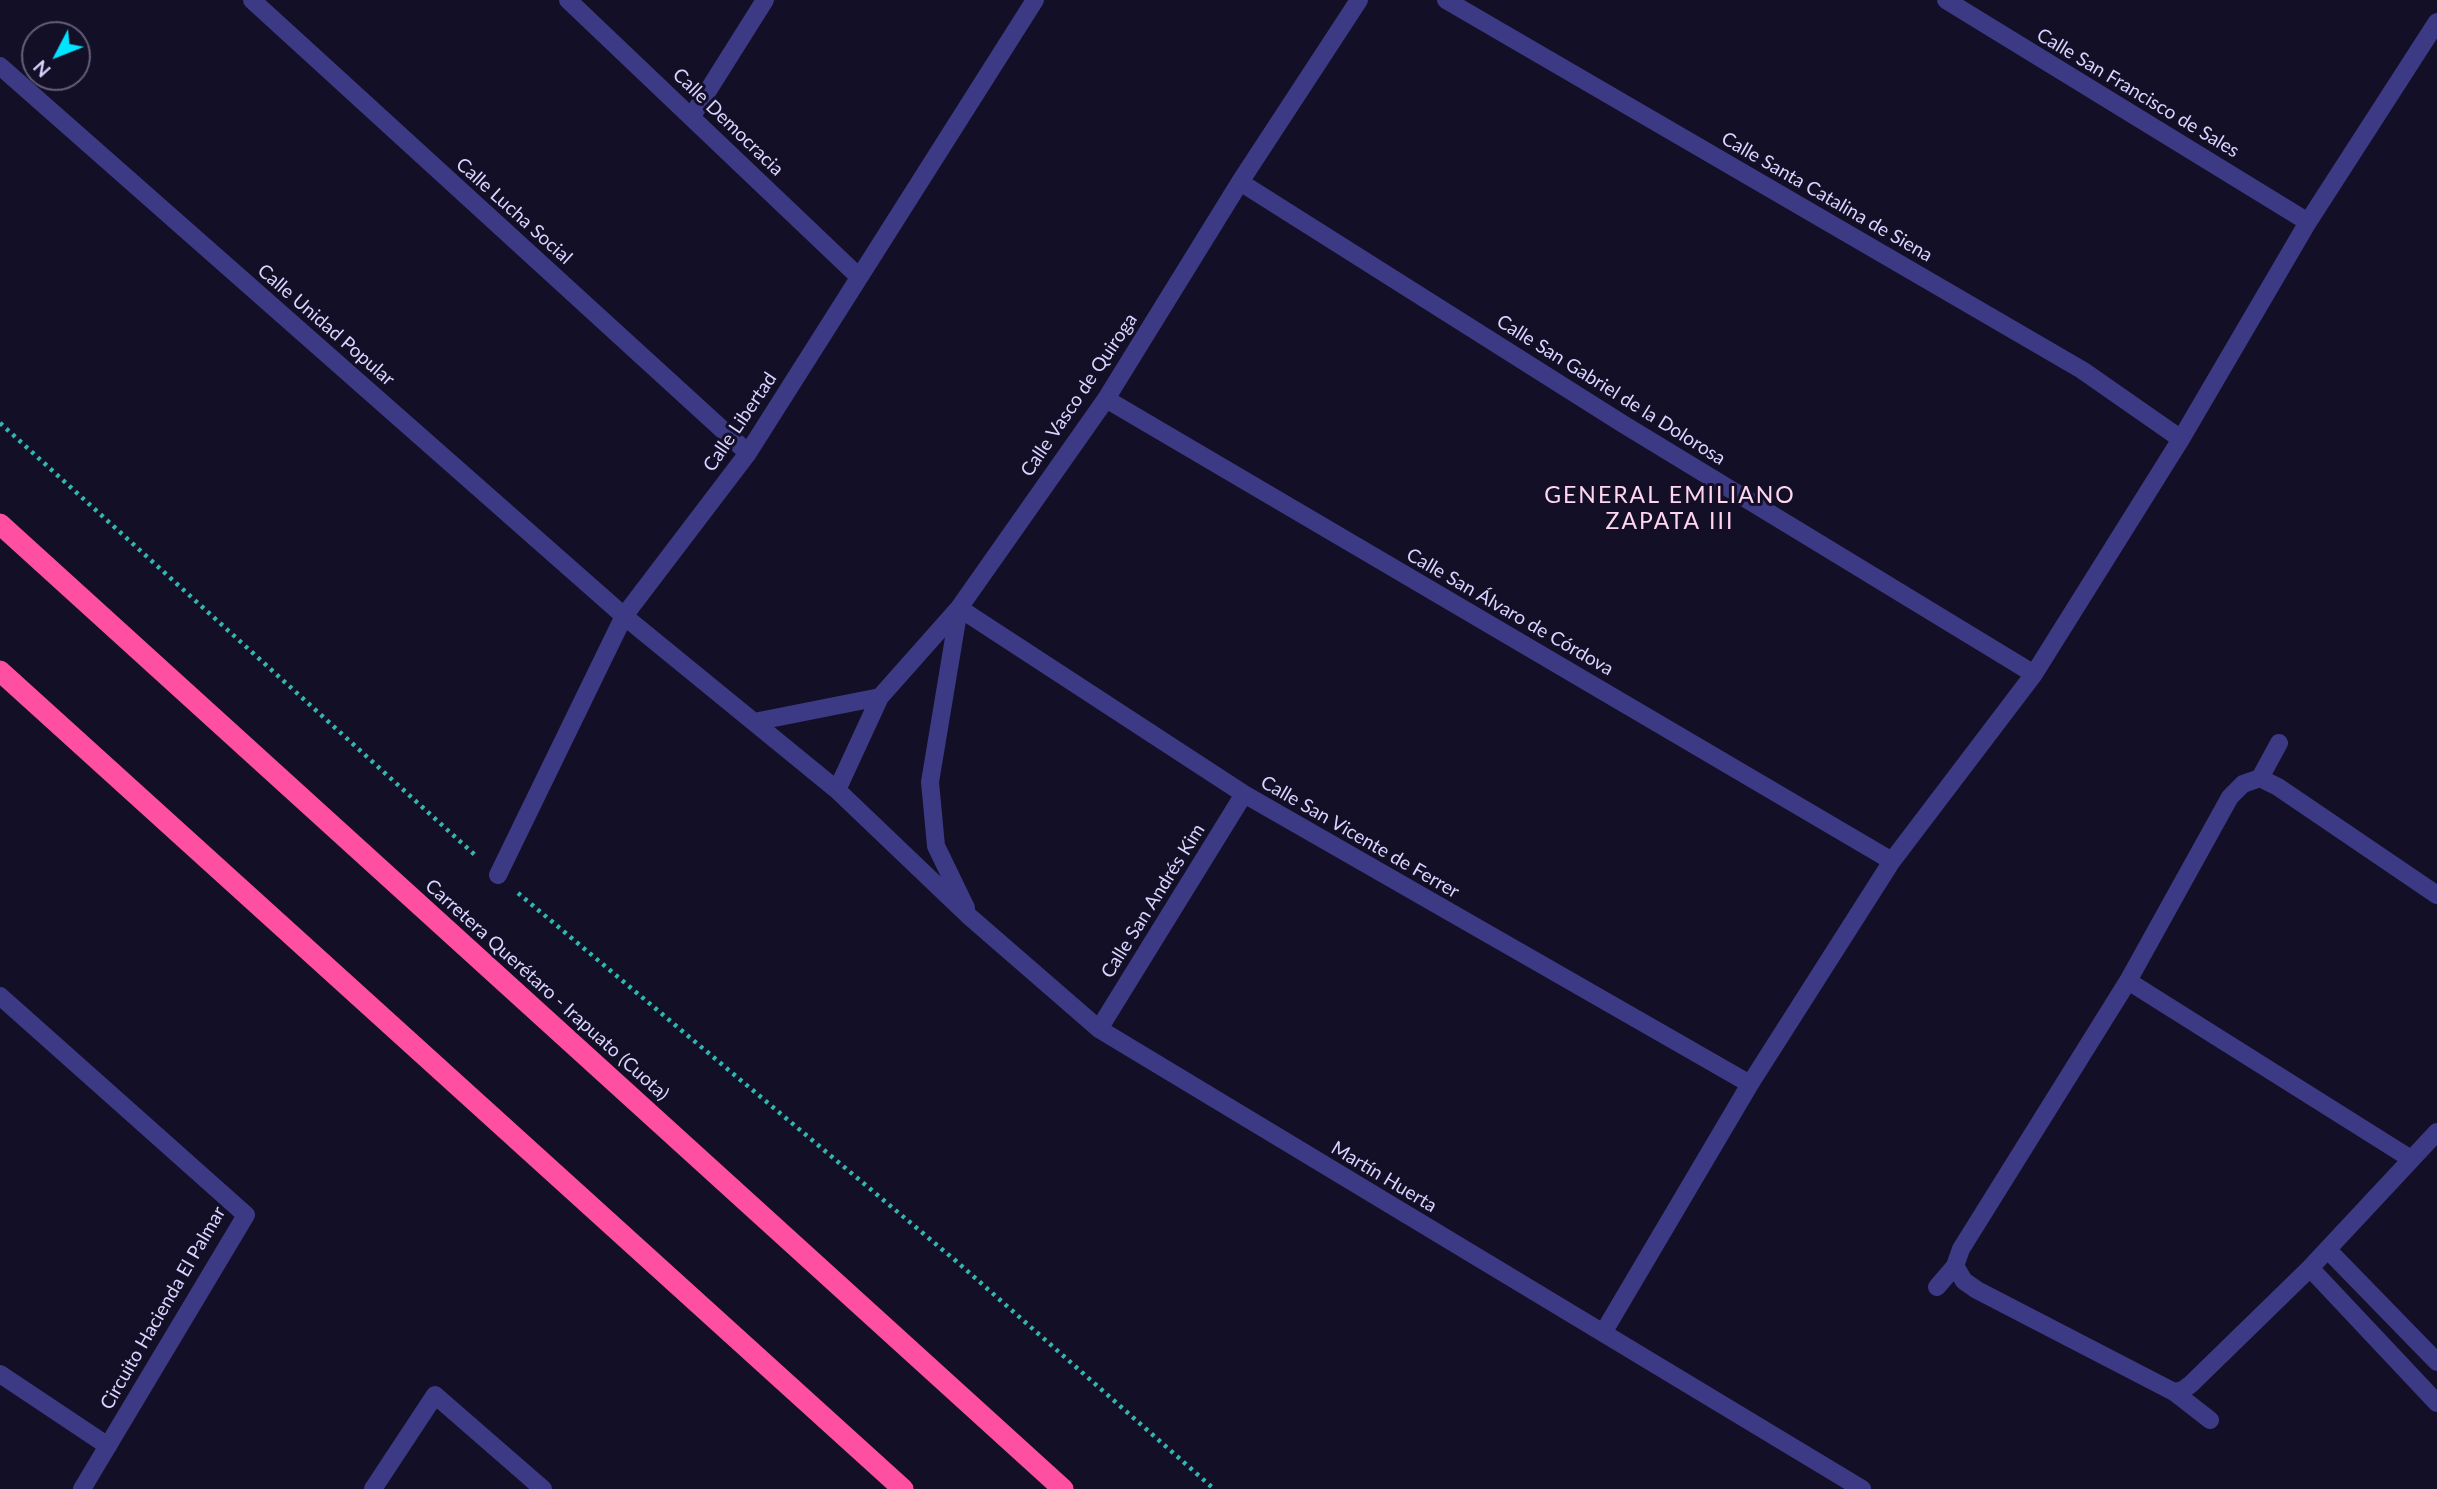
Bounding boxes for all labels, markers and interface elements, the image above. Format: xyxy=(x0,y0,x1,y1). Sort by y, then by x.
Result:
north arrow xyxy=(21,21,91,91)
street label: Calle San Francisco de Sales xyxy=(2033,23,2243,163)
text: N xyxy=(28,56,55,82)
street label: Calle Democracia xyxy=(668,63,788,181)
street label: Calle Santa Catalina de Siena xyxy=(1717,127,1937,267)
street label: Calle Lucha Social xyxy=(451,153,577,269)
street label: Calle Unidad Popular xyxy=(253,259,399,391)
street label: Calle Vasco de Quiroga xyxy=(1016,309,1142,481)
street label: Calle San Gabriel de la Dolorosa xyxy=(1492,310,1730,470)
street label: Calle Libertad xyxy=(698,368,782,476)
district label: GENERAL EMILIANO ZAPATA III xyxy=(1546,482,1794,536)
street label: Calle San Álvaro de Córdova xyxy=(1402,543,1618,681)
street label: Calle San Vicente de Ferrer xyxy=(1257,771,1463,903)
street label: Calle San Andrés Kim xyxy=(1096,820,1210,982)
street label: Carretera Querétaro - Irapuato (Cuota) xyxy=(421,875,673,1105)
street label: Martín Huerta xyxy=(1327,1137,1441,1217)
street label: Circuito Hacienda El Palmar xyxy=(95,1202,231,1414)

